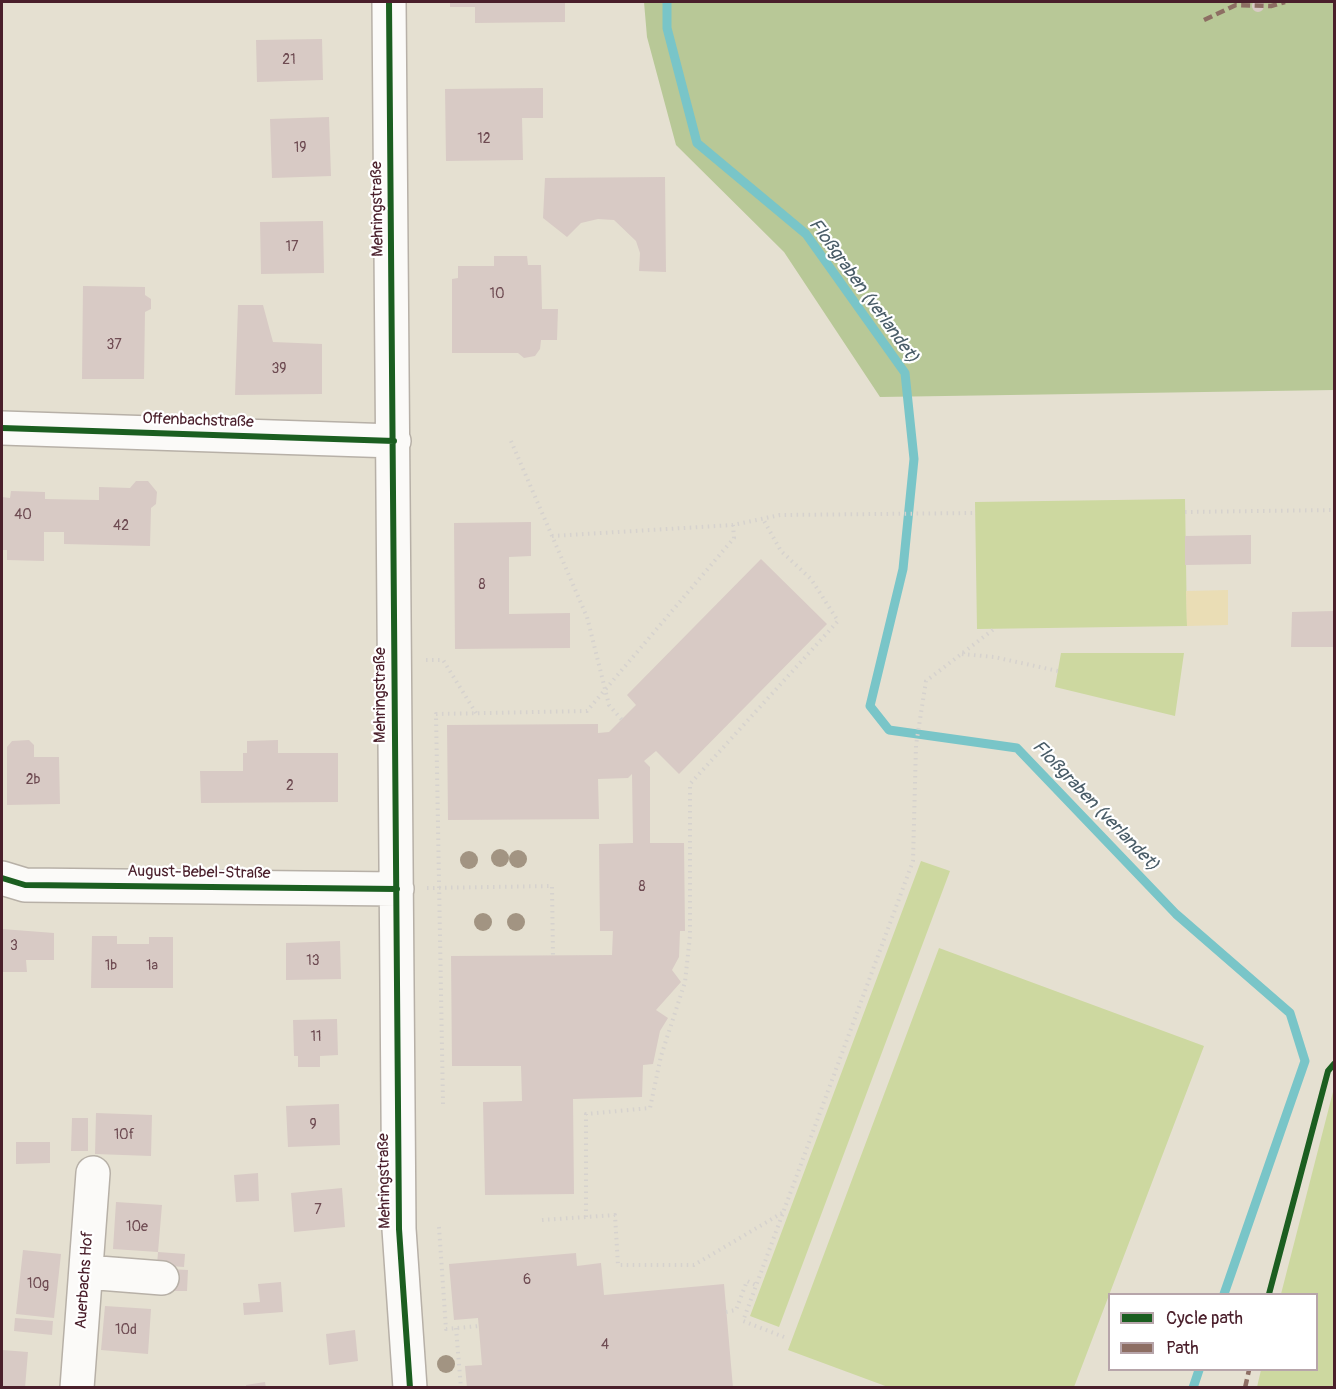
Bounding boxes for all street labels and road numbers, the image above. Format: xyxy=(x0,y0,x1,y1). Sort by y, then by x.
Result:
street label: Mehringstraße xyxy=(368,161,388,257)
street label: Offenbachstraße xyxy=(142,409,254,433)
street label: Mehringstraße xyxy=(371,647,391,743)
street label: August-Bebel-Straße xyxy=(127,862,271,884)
street label: Mehringstraße xyxy=(375,1133,395,1229)
street label: Auerbachs Hof xyxy=(72,1230,98,1330)

